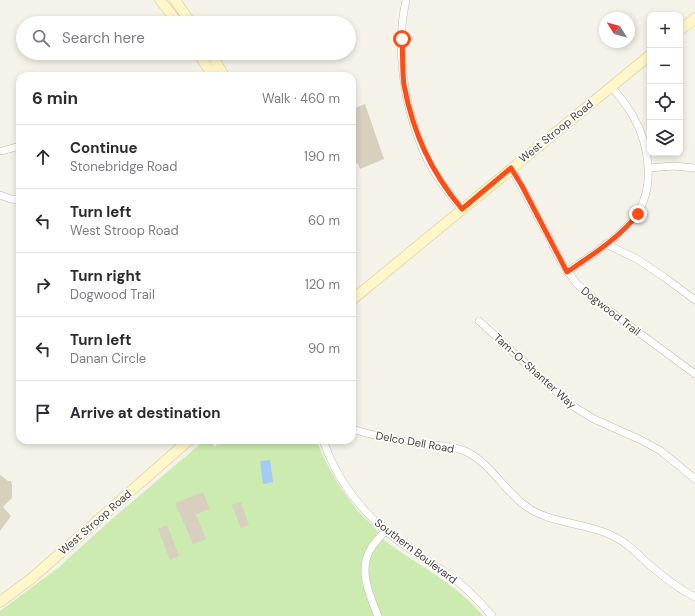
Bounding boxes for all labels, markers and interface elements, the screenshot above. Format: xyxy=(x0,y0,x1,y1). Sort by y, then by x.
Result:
north arrow xyxy=(599,12,635,48)
map controls xyxy=(647,12,683,156)
button: + xyxy=(647,12,683,48)
search box xyxy=(16,16,356,60)
icon: search xyxy=(30,27,52,49)
text: Search here xyxy=(62,28,145,48)
route start xyxy=(393,30,411,48)
button: − xyxy=(647,48,683,84)
button: locate xyxy=(647,84,683,120)
text: 6 min xyxy=(32,87,78,109)
text: Walk · 460 m xyxy=(262,90,340,107)
street label: West Stroop Road xyxy=(516,97,596,165)
button: layers xyxy=(647,120,683,156)
text: Continue xyxy=(70,138,138,158)
icon: ahead xyxy=(32,146,54,168)
text: 190 m xyxy=(304,148,340,165)
text: Stonebridge Road xyxy=(70,158,177,175)
text: Turn left xyxy=(70,202,131,222)
route end xyxy=(629,205,647,223)
icon: left xyxy=(32,210,54,232)
text: 60 m xyxy=(308,212,340,229)
text: West Stroop Road xyxy=(70,222,179,239)
text: Turn right xyxy=(70,266,141,286)
icon: right xyxy=(32,274,54,296)
text: 120 m xyxy=(305,276,340,293)
street label: Dogwood Trail xyxy=(578,283,644,339)
text: Dogwood Trail xyxy=(70,286,155,303)
text: Turn left xyxy=(70,330,131,350)
street label: Tam-O-Shanter Way xyxy=(491,330,579,412)
icon: left xyxy=(32,338,54,360)
text: 90 m xyxy=(308,340,340,357)
text: Danan Circle xyxy=(70,350,146,367)
icon: arrive xyxy=(32,402,54,424)
text: Arrive at destination xyxy=(70,403,221,423)
street label: Delco Dell Road xyxy=(375,428,455,456)
street label: West Stroop Road xyxy=(56,487,134,557)
street label: Southern Boulevard xyxy=(372,515,460,587)

